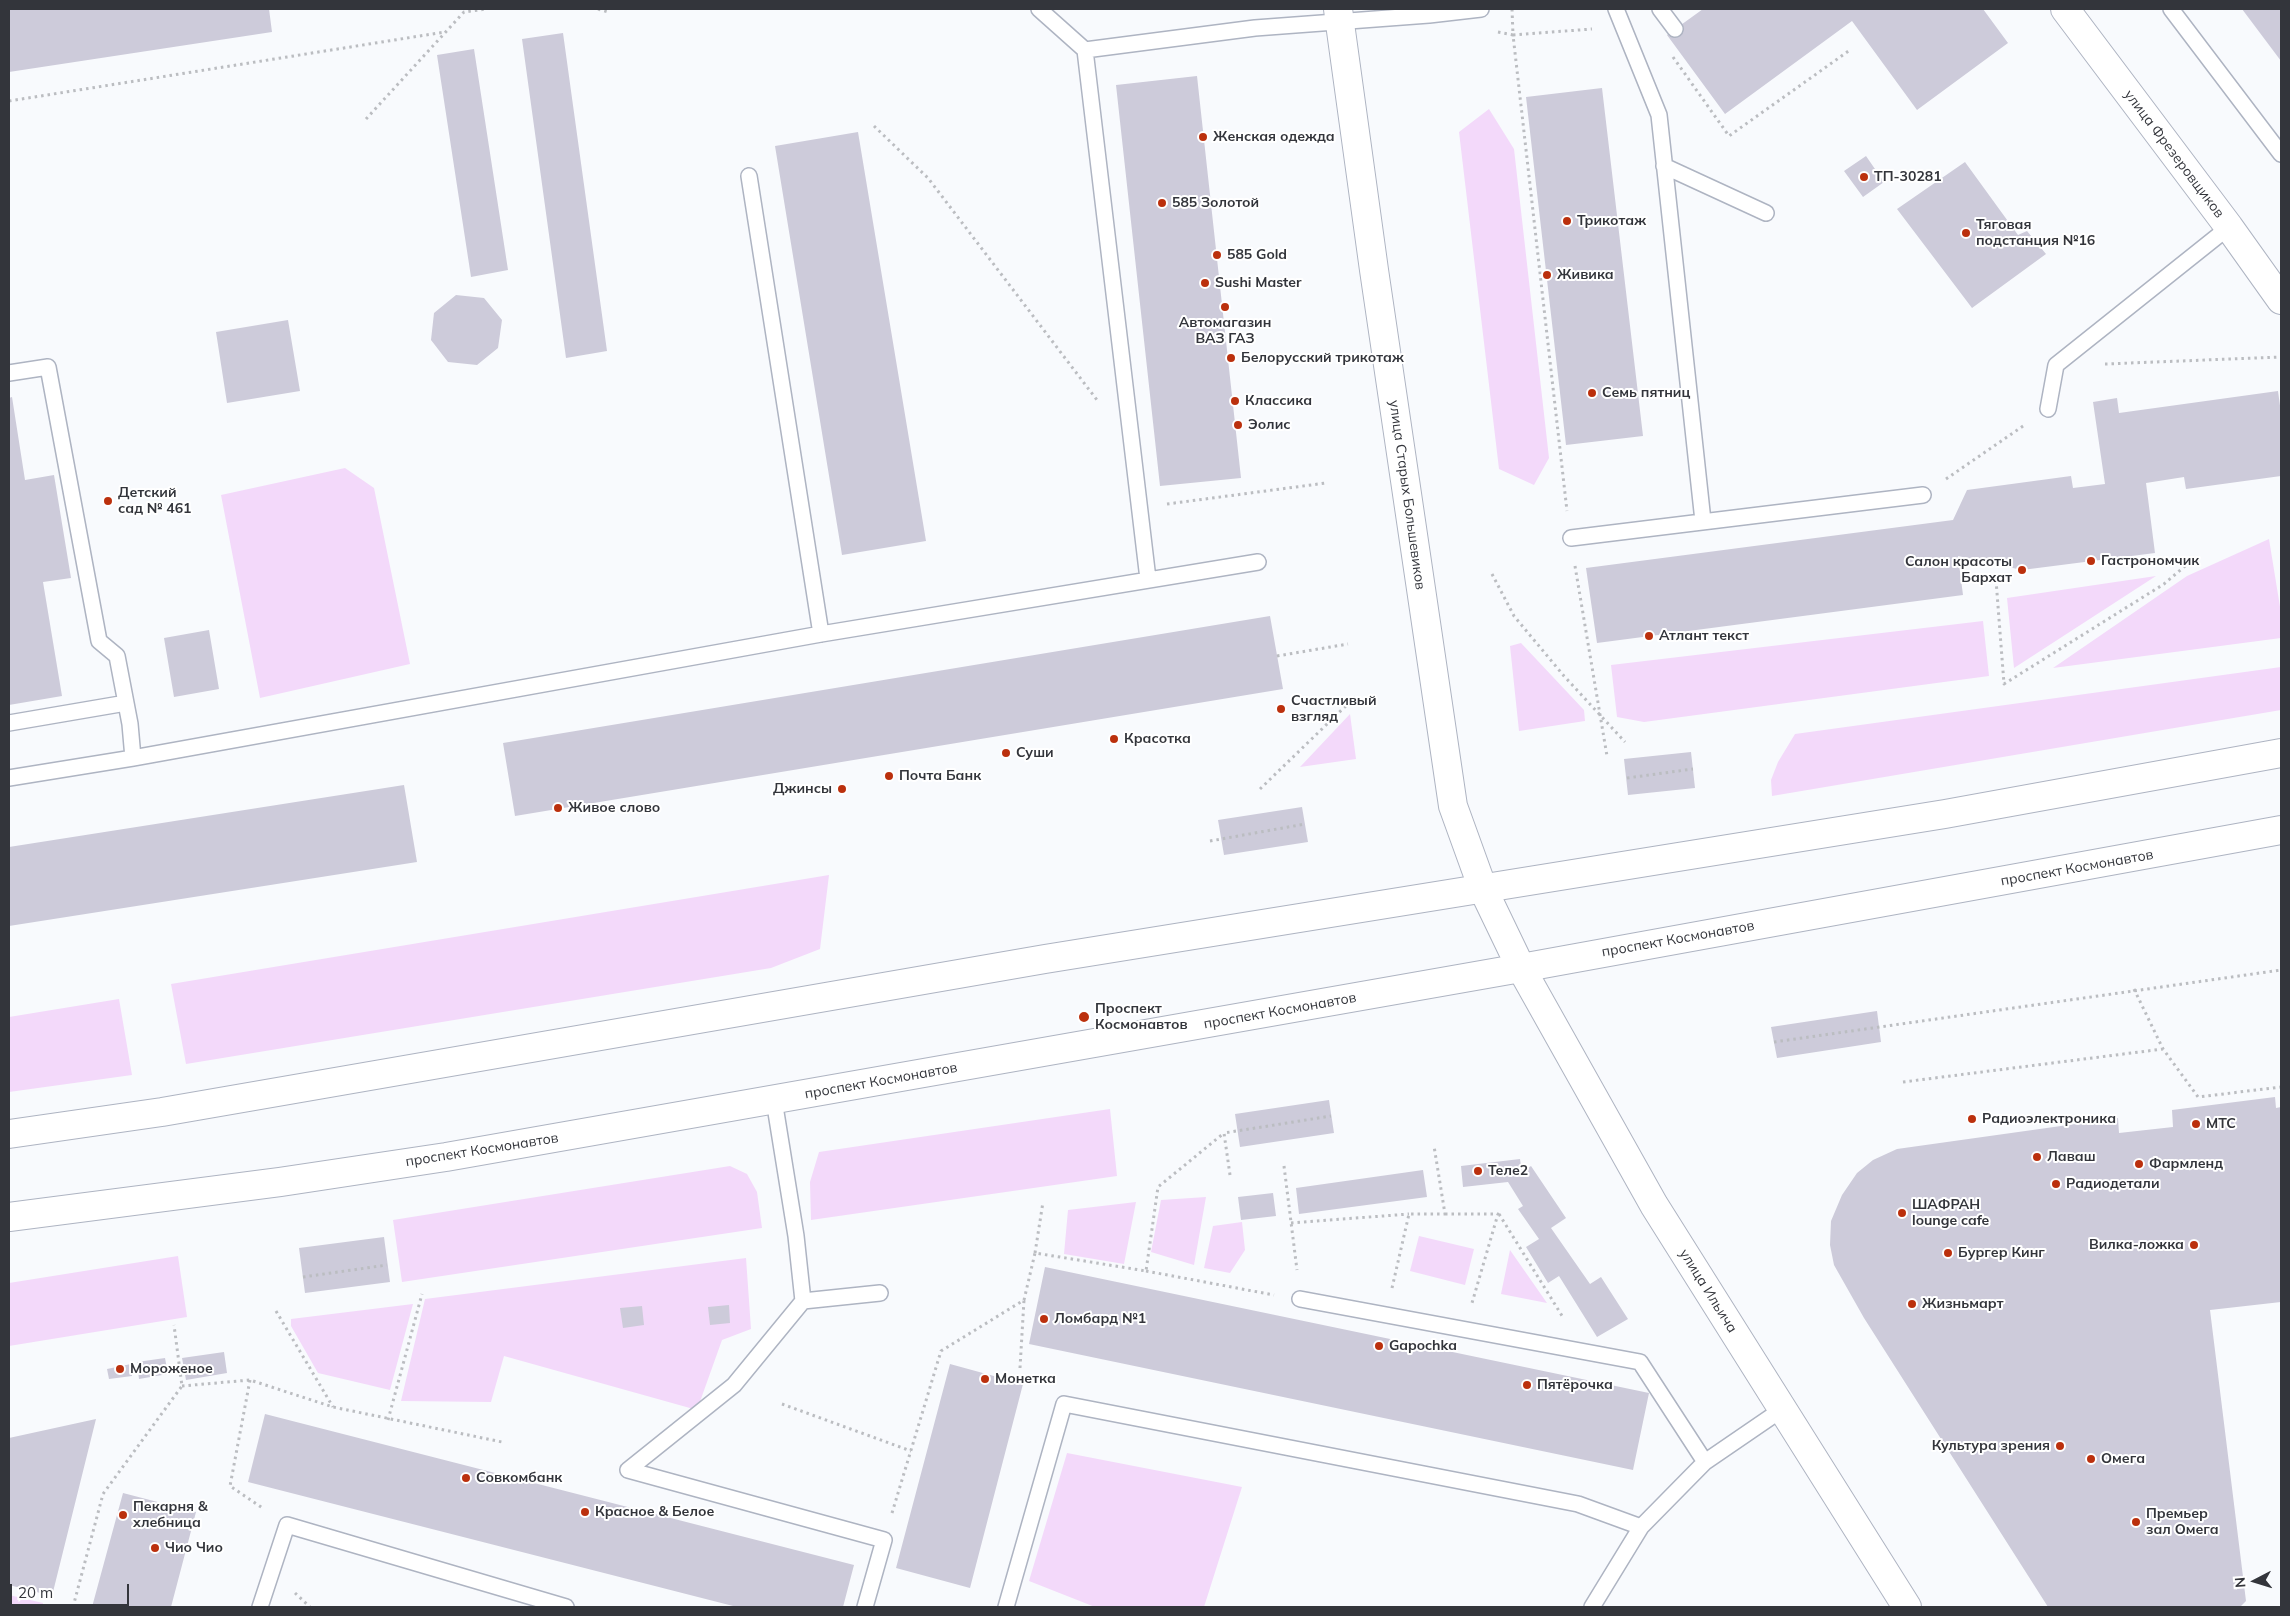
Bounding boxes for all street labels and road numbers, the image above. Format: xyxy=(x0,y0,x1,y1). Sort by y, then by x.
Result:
street label: улица Фрезеровщиков xyxy=(2120,87,2228,221)
street label: улица Старых Большевиков xyxy=(1385,399,1429,591)
street label: проспект Космонавтов xyxy=(1999,846,2155,890)
street label: проспект Космонавтов xyxy=(1600,917,1756,961)
street label: проспект Космонавтов xyxy=(1202,989,1358,1033)
street label: проспект Космонавтов xyxy=(803,1059,959,1103)
street label: проспект Космонавтов xyxy=(404,1130,560,1170)
street label: улица Ильича xyxy=(1676,1246,1740,1336)

